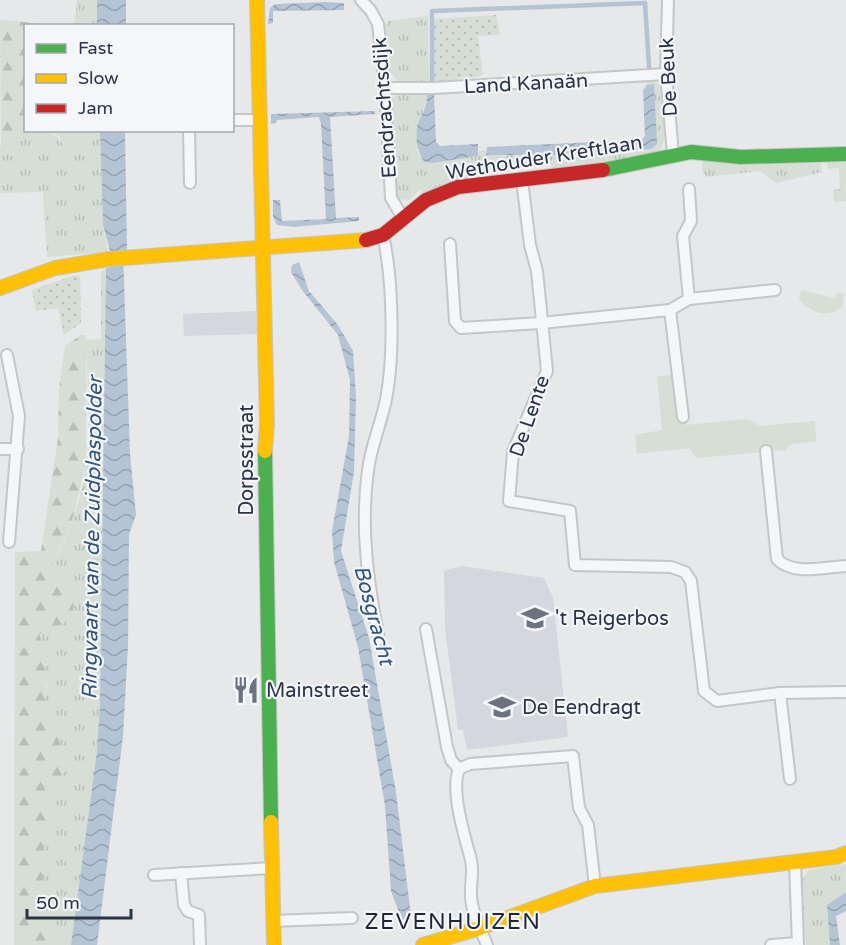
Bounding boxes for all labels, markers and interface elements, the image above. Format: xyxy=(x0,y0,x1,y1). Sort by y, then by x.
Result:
legend xyxy=(24,24,234,132)
text: Fast xyxy=(78,37,113,59)
street label: Eendrachtsdijk xyxy=(368,37,402,179)
street label: De Beuk xyxy=(655,37,683,117)
text: Slow xyxy=(78,67,119,89)
street label: Land Kanaän xyxy=(463,69,589,99)
text: Jam xyxy=(78,97,113,119)
street label: Wethouder Kreftlaan xyxy=(444,131,644,185)
street label: De Lente xyxy=(505,372,555,460)
water label: Ringvaart van de Zuidplaspolder xyxy=(77,373,108,700)
street label: Dorpsstraat xyxy=(235,404,259,516)
water label: Bosgracht xyxy=(348,563,399,670)
school or university icon: 't Reigerbos xyxy=(520,603,550,633)
place label: 't Reigerbos xyxy=(555,607,669,631)
restaurant icon: Mainstreet xyxy=(231,675,261,705)
place label: Mainstreet xyxy=(266,679,369,703)
school or university icon: De Eendragt xyxy=(487,692,517,722)
place label: De Eendragt xyxy=(522,696,641,720)
scale bar xyxy=(27,882,130,920)
text: 50 m xyxy=(36,892,80,914)
district label: ZEVENHUIZEN xyxy=(365,909,541,935)

